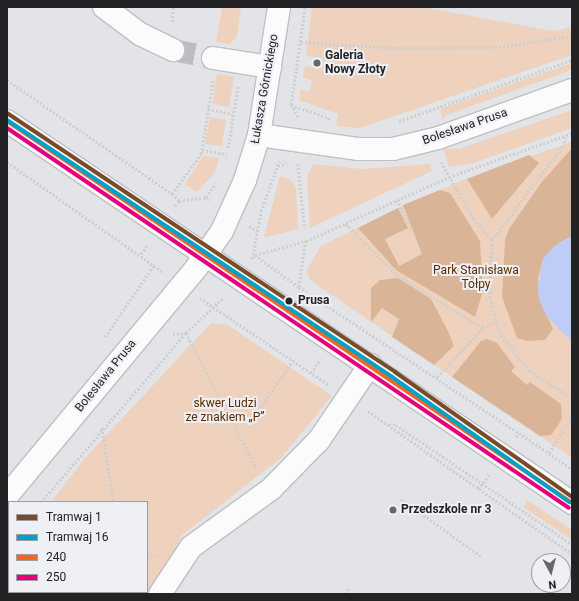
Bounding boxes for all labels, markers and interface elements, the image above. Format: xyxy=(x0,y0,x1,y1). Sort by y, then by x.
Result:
street label: Łukasza Górnickiego xyxy=(248,33,282,145)
place label: Galeria Nowy Złoty xyxy=(325,49,386,77)
marker: Galeria Nowy Złoty xyxy=(312,58,322,68)
street label: Bolesława Prusa xyxy=(421,106,509,148)
park label: Park Stanisława Tołpy xyxy=(433,264,519,292)
marker: Prusa xyxy=(282,294,296,308)
place label: Prusa xyxy=(298,294,329,308)
street label: Bolesława Prusa xyxy=(72,337,140,415)
park label: skwer Ludzi ze znakiem „P” xyxy=(185,397,265,425)
legend xyxy=(8,501,148,593)
place label: Przedszkole nr 3 xyxy=(401,503,491,517)
marker: Przedszkole nr 3 xyxy=(388,505,398,515)
text: Tramwaj 1 xyxy=(46,510,102,524)
text: Tramwaj 16 xyxy=(46,530,108,544)
text: 240 xyxy=(46,550,66,564)
north arrow xyxy=(531,553,571,593)
text: 250 xyxy=(46,570,66,584)
text: N xyxy=(548,577,557,591)

